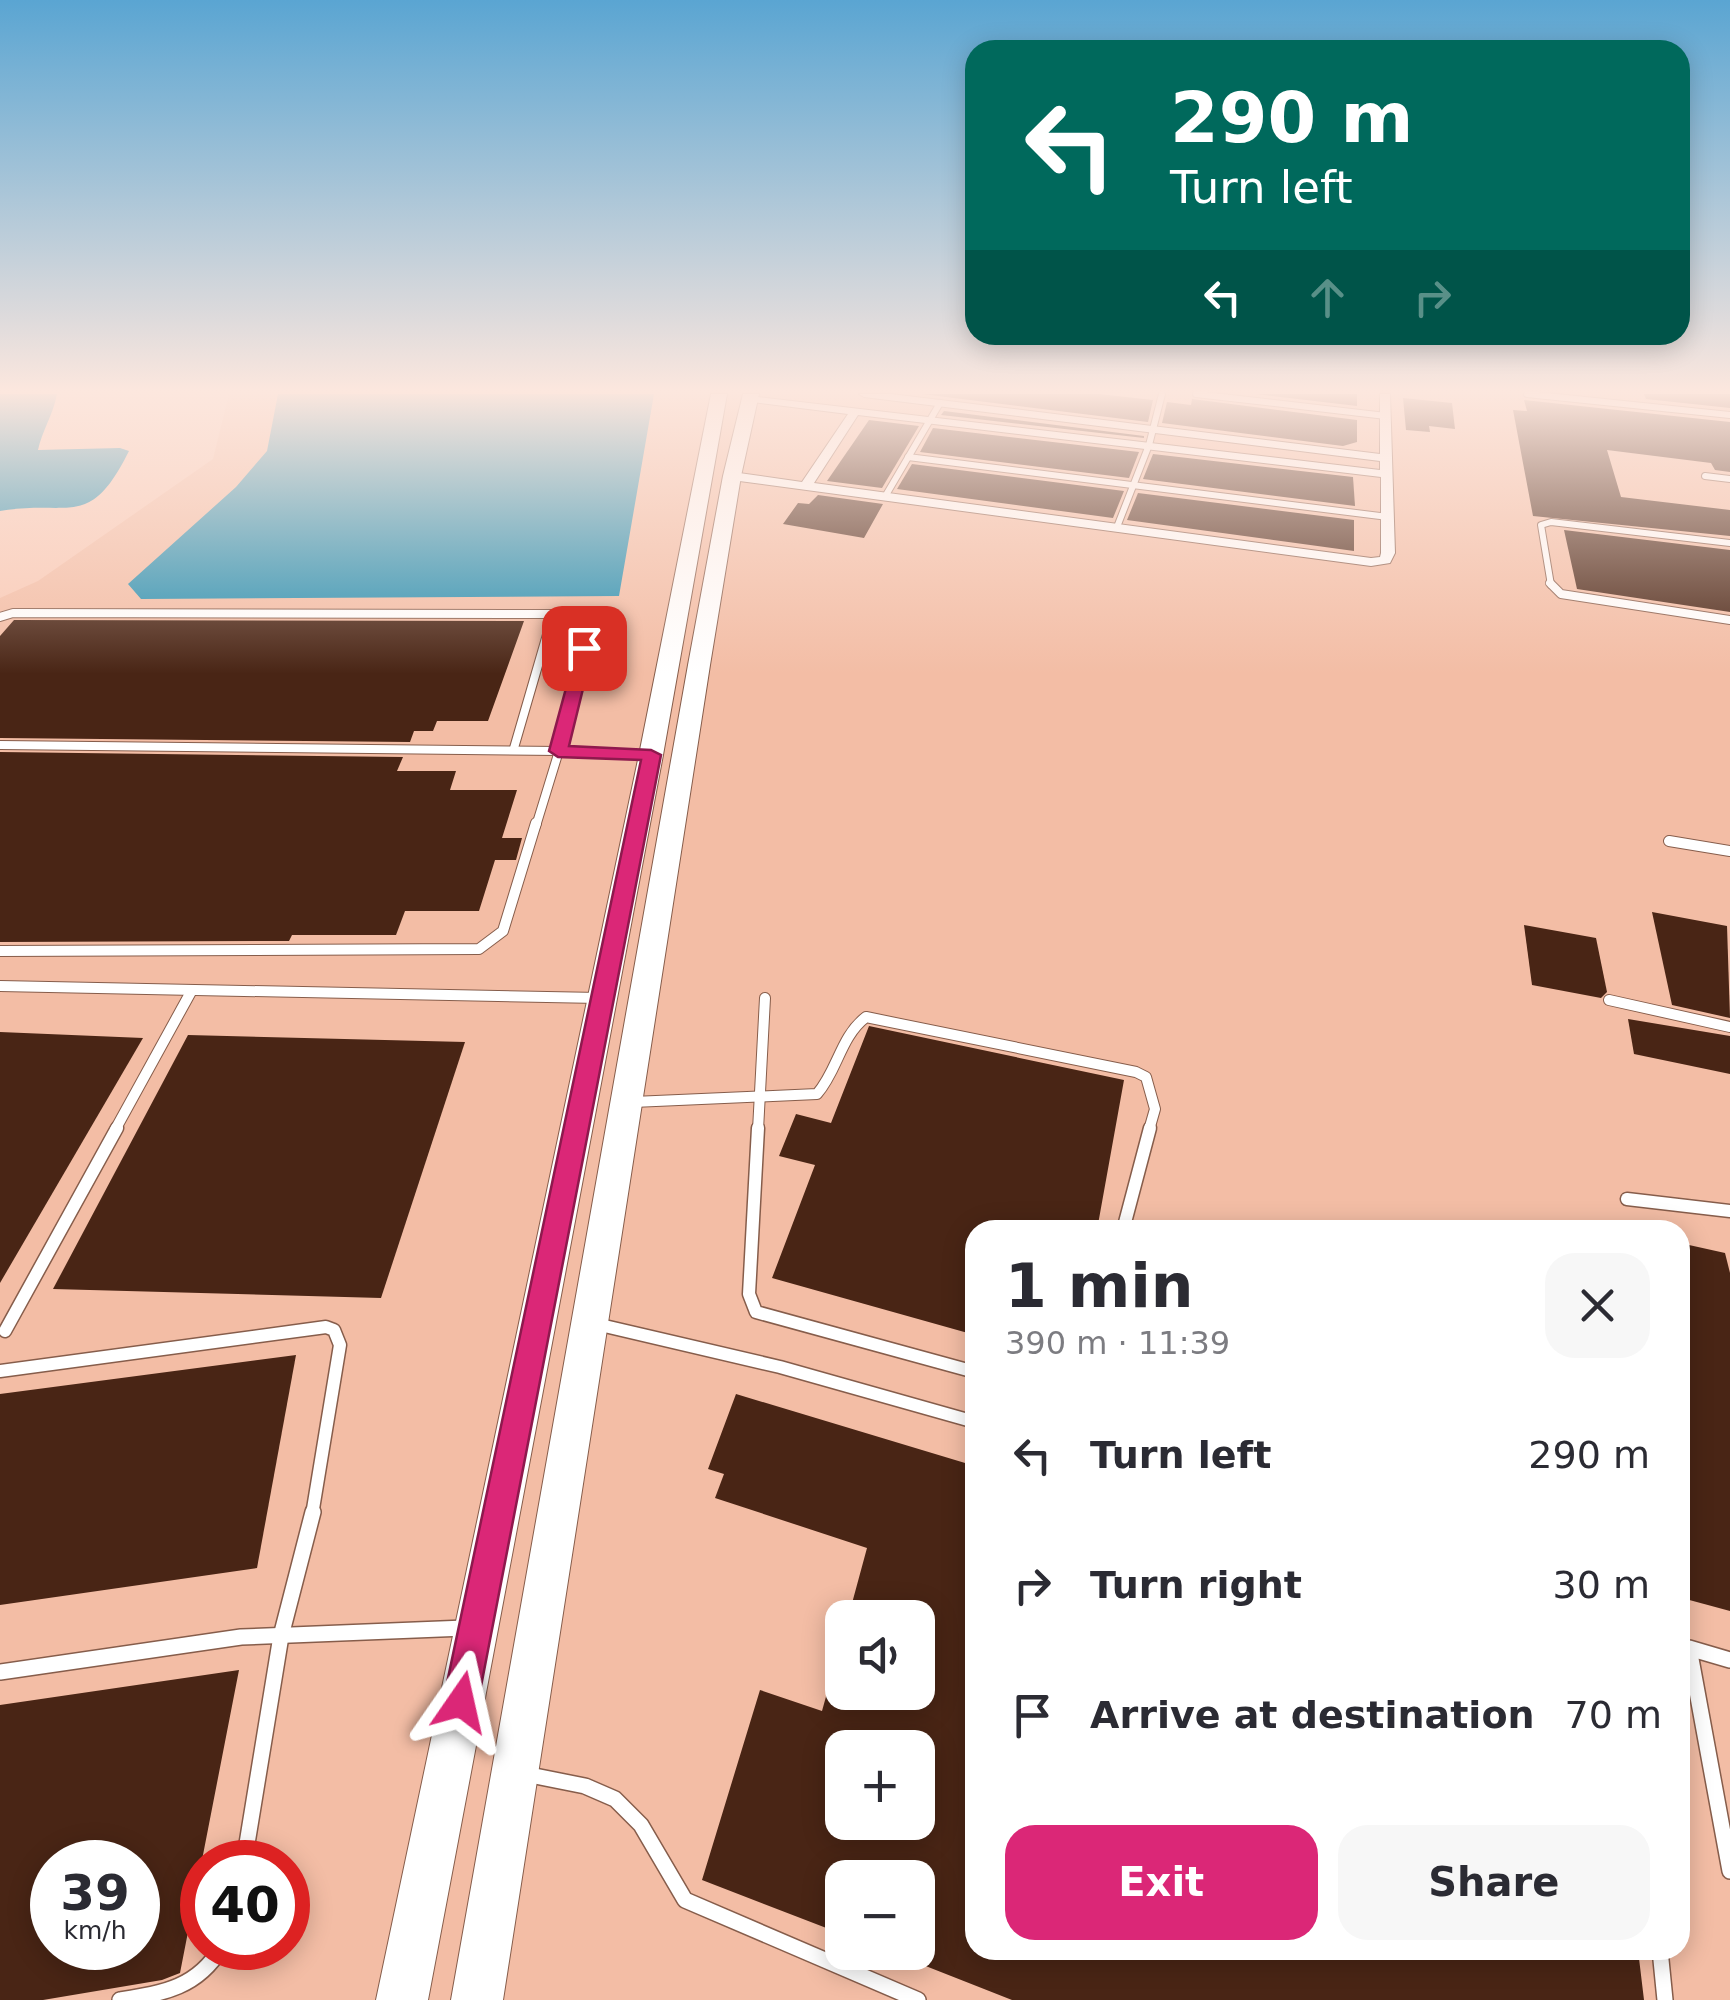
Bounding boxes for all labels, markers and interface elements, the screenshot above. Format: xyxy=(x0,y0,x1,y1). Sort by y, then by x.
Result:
text: 290 m xyxy=(1170,77,1413,159)
icon: left xyxy=(1005,80,1135,210)
text: Turn left xyxy=(1170,161,1353,214)
icon: left xyxy=(1195,270,1250,325)
icon: ahead xyxy=(1300,270,1355,325)
icon: right xyxy=(1405,270,1460,325)
pin xyxy=(542,606,627,691)
icon: arrive xyxy=(557,621,612,676)
text: 1 min xyxy=(1005,1251,1193,1321)
button: close xyxy=(1545,1253,1650,1358)
text: 390 m · 11:39 xyxy=(1005,1324,1230,1362)
icon: left xyxy=(1005,1428,1060,1483)
text: Turn left xyxy=(1090,1433,1271,1477)
text: 290 m xyxy=(1528,1433,1650,1477)
icon: right xyxy=(1005,1558,1060,1613)
text: Turn right xyxy=(1090,1563,1302,1607)
text: 30 m xyxy=(1553,1563,1650,1607)
map controls xyxy=(825,1600,935,1970)
button: sound xyxy=(825,1600,935,1710)
position arrow xyxy=(409,1650,513,1754)
icon: arrive xyxy=(1005,1688,1060,1743)
text: Arrive at destination xyxy=(1090,1693,1535,1737)
text: 70 m xyxy=(1565,1693,1662,1737)
button: + xyxy=(825,1730,935,1840)
button: Exit xyxy=(1005,1825,1318,1940)
button: Share xyxy=(1338,1825,1650,1940)
speed limit sign: 40 xyxy=(180,1840,310,1970)
button: − xyxy=(825,1860,935,1970)
text: 39 xyxy=(60,1864,130,1922)
text: km/h xyxy=(63,1916,127,1945)

